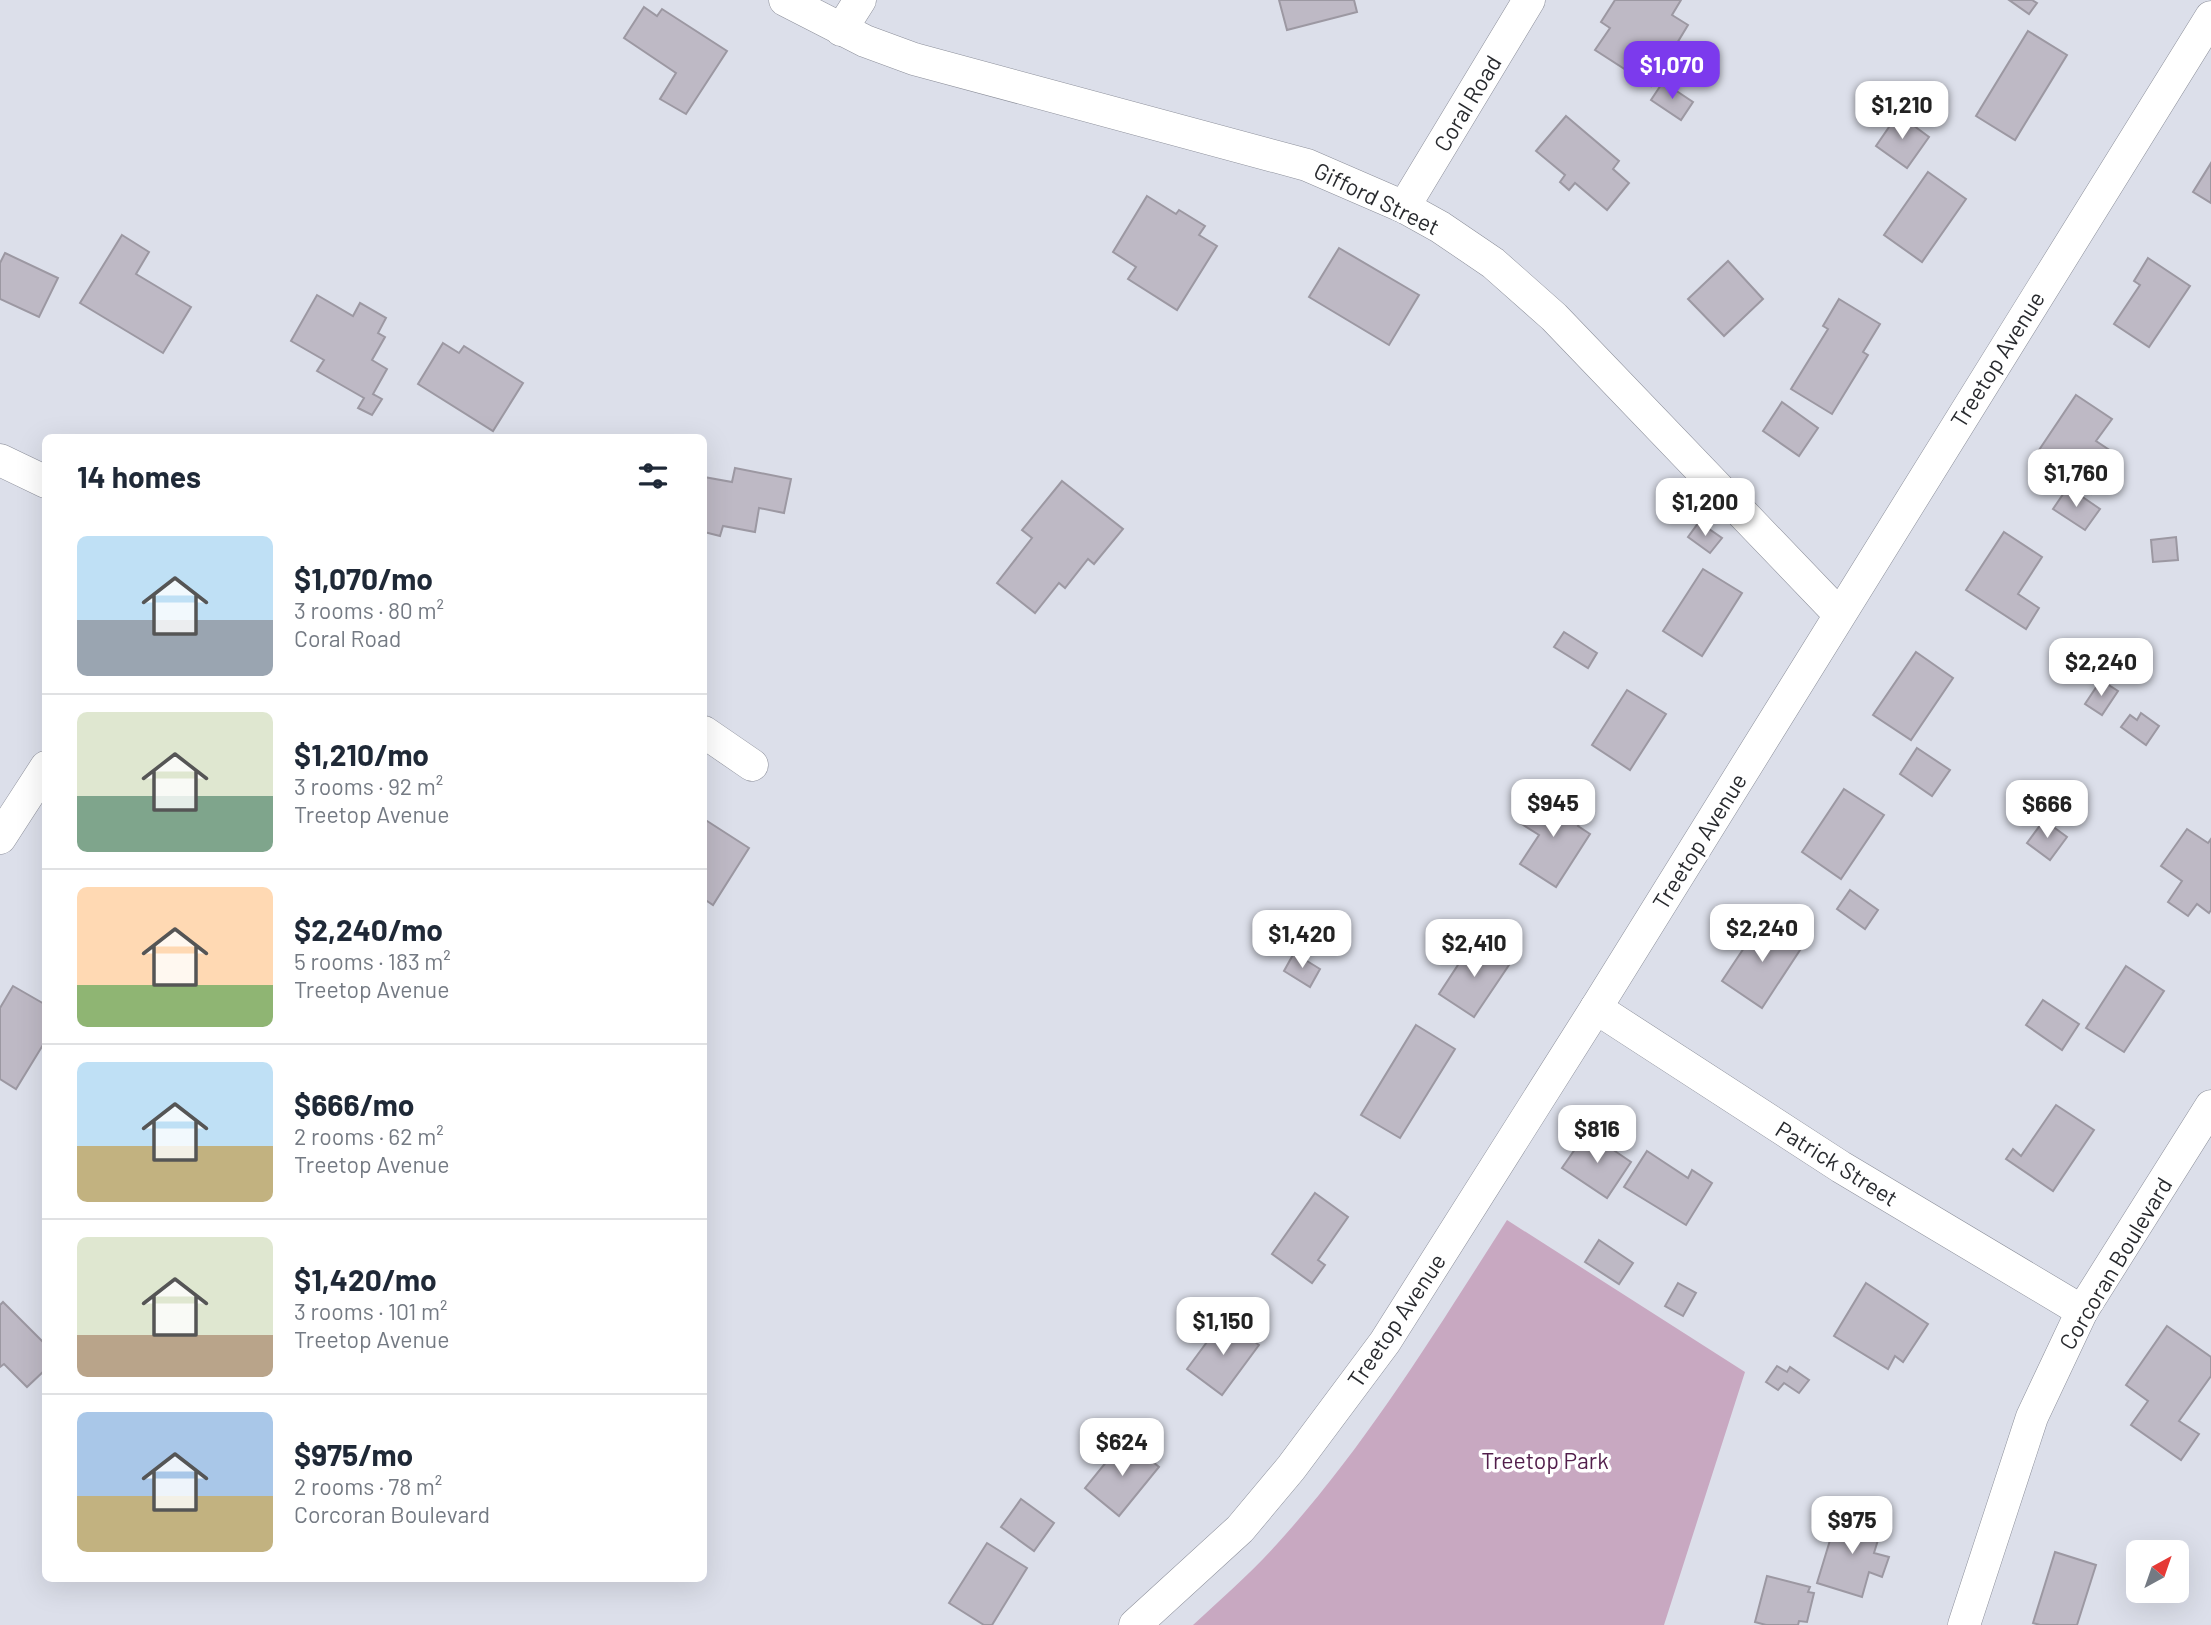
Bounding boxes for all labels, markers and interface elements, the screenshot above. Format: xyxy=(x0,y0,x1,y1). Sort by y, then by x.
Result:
pin: $1,070 xyxy=(1615,42,1729,101)
street label: Coral Road xyxy=(1427,50,1507,156)
text: $1,070 xyxy=(1640,50,1704,78)
pin: $1,210 xyxy=(1845,82,1959,141)
text: $1,210 xyxy=(1871,90,1933,118)
street label: Gifford Street xyxy=(1310,156,1444,240)
street label: Treetop Avenue xyxy=(1944,286,2050,432)
pin: $1,760 xyxy=(2019,449,2133,509)
icon: filters xyxy=(634,457,672,495)
text: 14 homes xyxy=(77,458,201,494)
text: $1,760 xyxy=(2044,458,2108,486)
pin: $1,200 xyxy=(1648,478,1762,538)
text: $1,200 xyxy=(1672,487,1738,515)
text: $1,070/mo xyxy=(294,560,433,596)
icon: home xyxy=(133,564,217,648)
text: 3 rooms · 80 m² xyxy=(294,596,444,624)
text: Coral Road xyxy=(294,624,401,652)
pin: $2,240 xyxy=(2044,638,2158,698)
text: $2,240 xyxy=(2065,647,2137,675)
text: $1,210/mo xyxy=(294,736,429,772)
icon: home xyxy=(133,740,217,824)
street label: Treetop Avenue xyxy=(1646,768,1752,914)
text: 3 rooms · 92 m² xyxy=(294,772,443,800)
pin: $945 xyxy=(1512,780,1594,839)
pin: $666 xyxy=(2006,780,2088,840)
text: $945 xyxy=(1527,788,1579,816)
text: $666 xyxy=(2022,789,2072,817)
text: Treetop Avenue xyxy=(294,800,449,828)
pin: $2,240 xyxy=(1705,904,1819,964)
text: $2,240/mo xyxy=(294,911,443,947)
pin: $1,420 xyxy=(1245,911,1359,970)
text: $2,240 xyxy=(1726,913,1798,941)
icon: home xyxy=(133,915,217,999)
text: $1,420 xyxy=(1268,919,1336,947)
pin: $2,410 xyxy=(1417,920,1531,979)
text: $2,410 xyxy=(1441,928,1507,956)
text: 5 rooms · 183 m² xyxy=(294,947,451,975)
text: Treetop Avenue xyxy=(294,975,449,1003)
text: $666/mo xyxy=(294,1086,414,1122)
icon: home xyxy=(133,1090,217,1174)
pin: $816 xyxy=(1556,1106,1638,1165)
text: $816 xyxy=(1574,1114,1620,1142)
street label: Patrick Street xyxy=(1771,1114,1903,1212)
text: 2 rooms · 62 m² xyxy=(294,1122,444,1150)
text: Treetop Avenue xyxy=(294,1150,449,1178)
street label: Corcoran Boulevard xyxy=(2053,1172,2177,1354)
street label: Treetop Avenue xyxy=(1341,1248,1451,1392)
text: $1,420/mo xyxy=(294,1261,437,1297)
icon: home xyxy=(133,1265,217,1349)
text: 3 rooms · 101 m² xyxy=(294,1297,447,1325)
pin: $1,150 xyxy=(1166,1298,1280,1357)
text: $1,150 xyxy=(1192,1306,1254,1334)
text: Treetop Avenue xyxy=(294,1325,449,1353)
pin: $624 xyxy=(1081,1418,1163,1478)
text: $624 xyxy=(1096,1427,1148,1455)
text: $975/mo xyxy=(294,1436,413,1472)
icon: home xyxy=(133,1440,217,1524)
park label: Treetop Park xyxy=(1481,1446,1609,1474)
text: 2 rooms · 78 m² xyxy=(294,1472,442,1500)
pin: $975 xyxy=(1811,1496,1893,1556)
text: Corcoran Boulevard xyxy=(294,1500,490,1528)
text: $975 xyxy=(1827,1505,1877,1533)
north arrow xyxy=(2126,1540,2189,1603)
map controls xyxy=(2126,1540,2189,1603)

